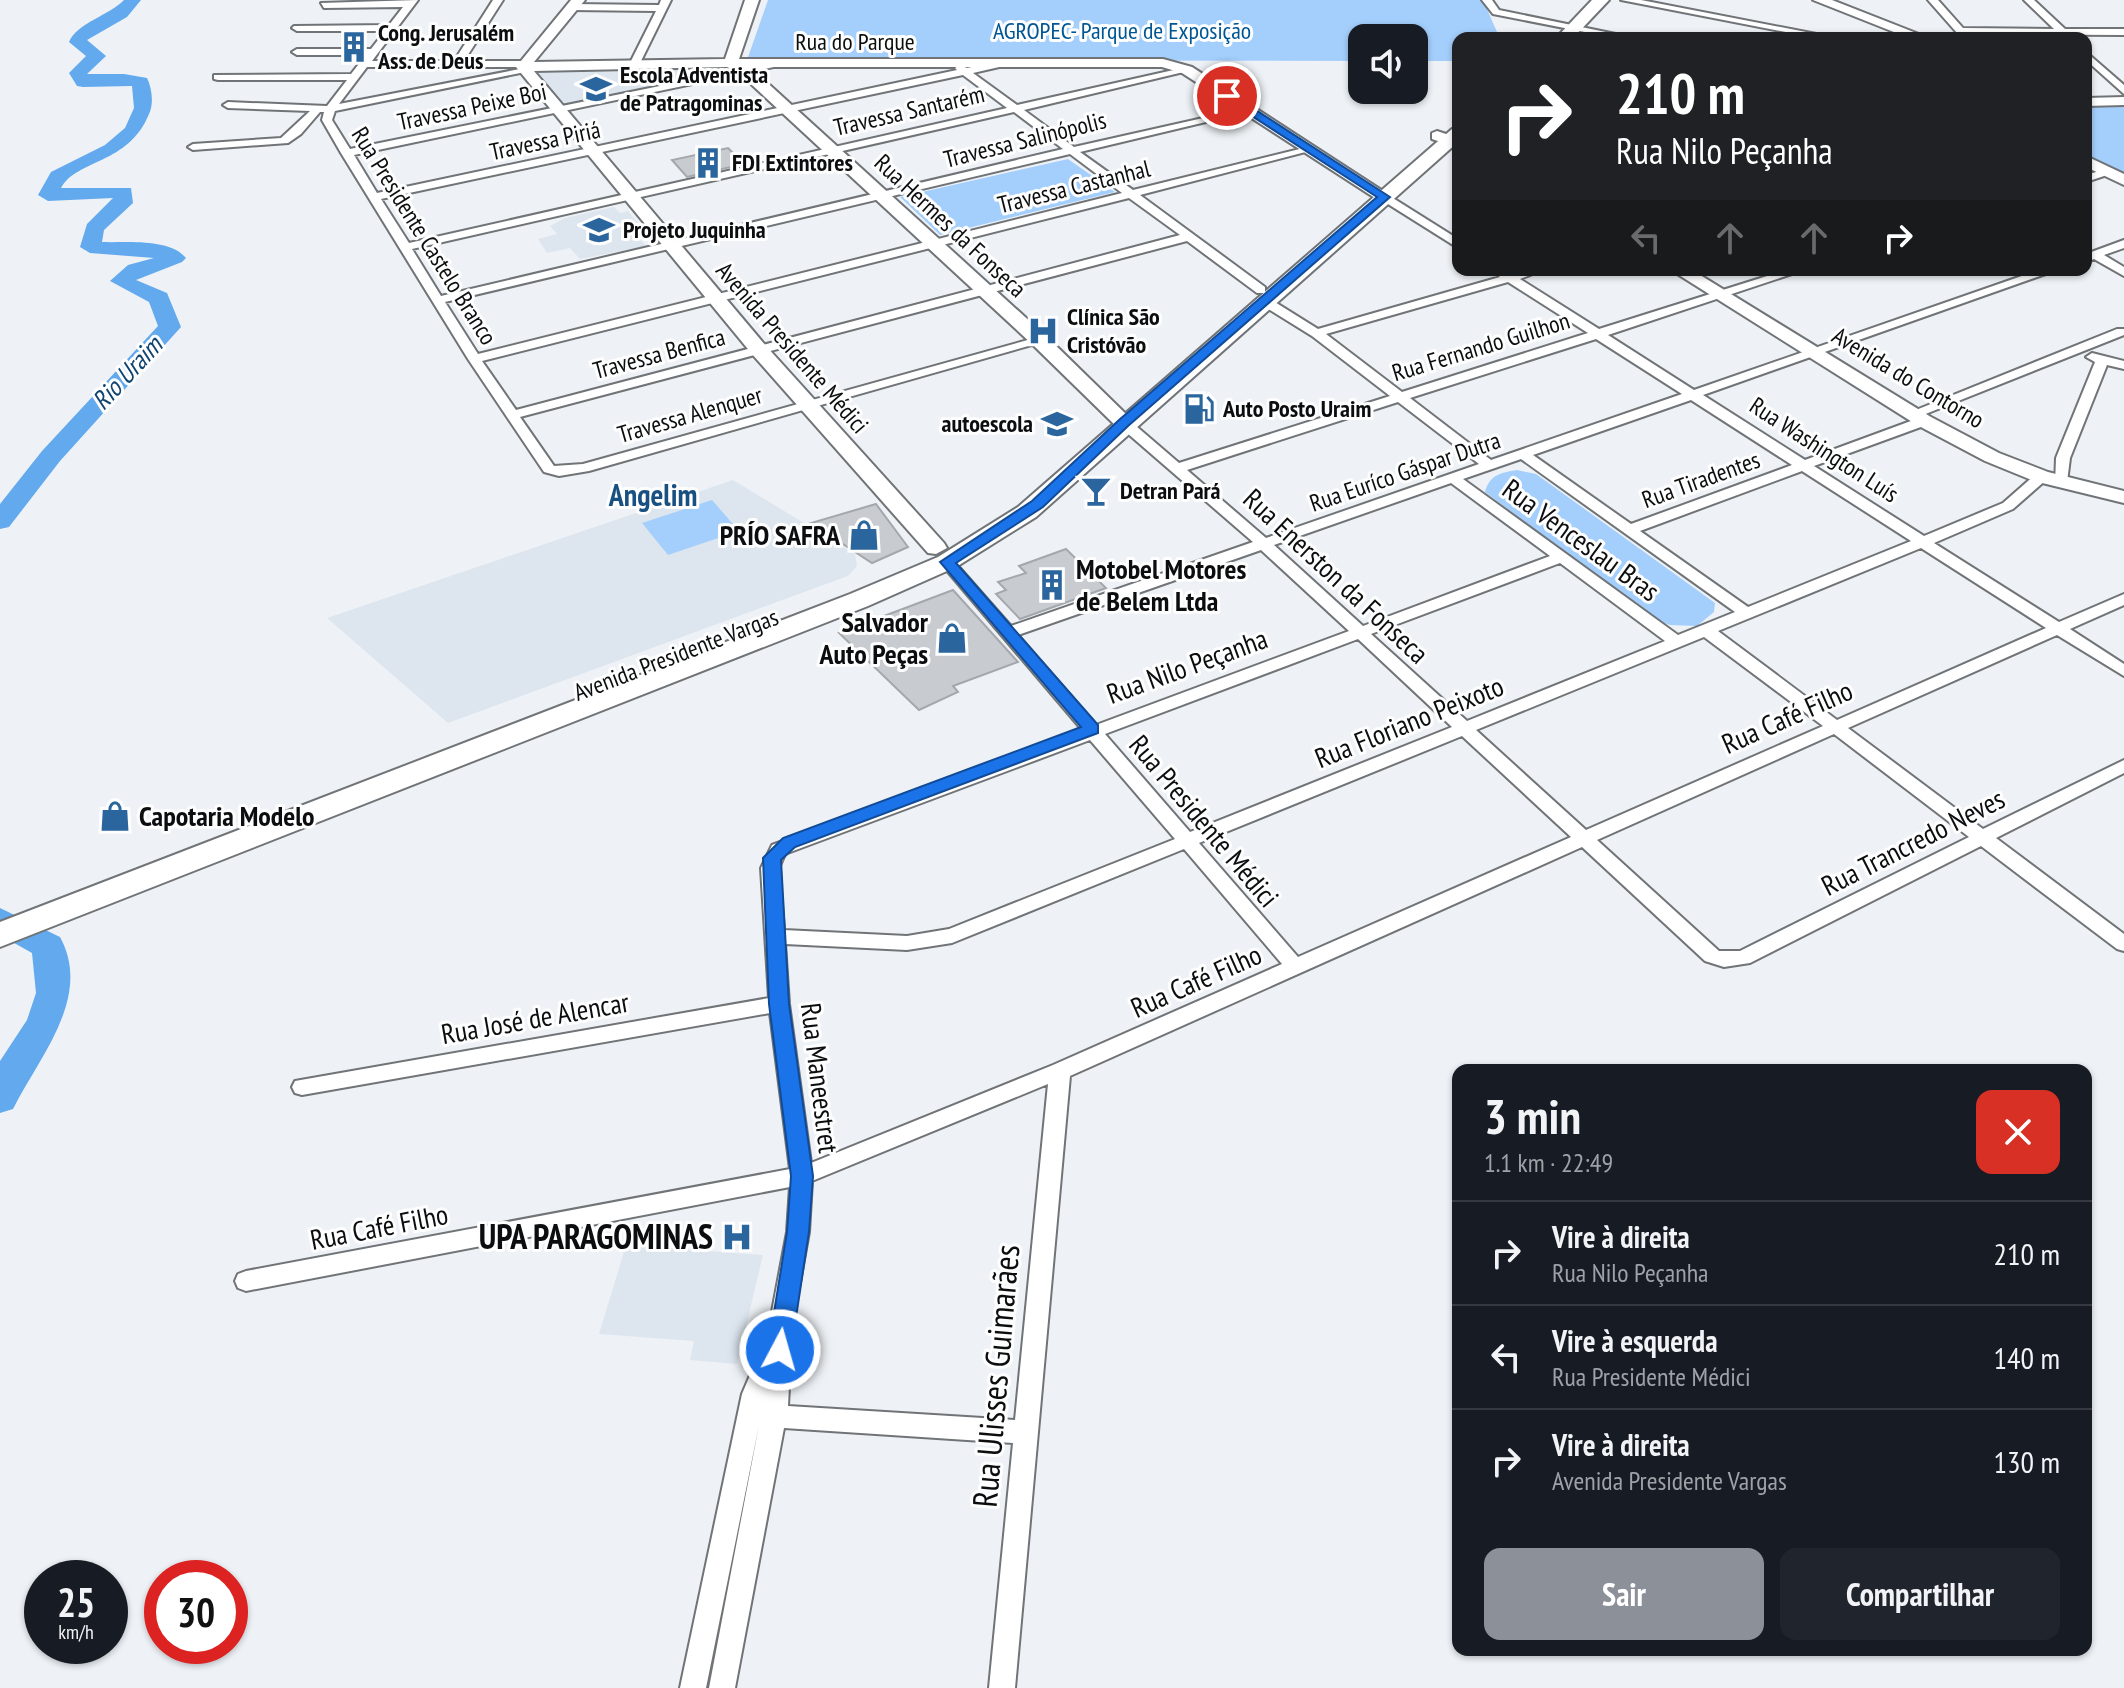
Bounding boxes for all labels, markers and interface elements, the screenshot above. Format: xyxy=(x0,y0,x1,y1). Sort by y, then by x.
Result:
park label: AGROPEC- Parque de Exposição xyxy=(993,15,1251,46)
place label: Cong. Jerusalém Ass. de Deus xyxy=(377,17,514,76)
map controls xyxy=(1348,24,1428,104)
button: sound xyxy=(1348,24,1428,104)
street label: Rua do Parque xyxy=(795,26,915,57)
building icon: Cong. Jerusalém Ass. de Deus xyxy=(337,30,371,64)
text: 210 m xyxy=(1616,57,1745,129)
place label: Escola Adventista de Patragominas xyxy=(620,59,768,118)
pin xyxy=(1193,62,1261,130)
icon: right xyxy=(1484,64,1588,168)
school or university icon: Escola Adventista de Patragominas xyxy=(579,72,613,106)
icon: arrive xyxy=(1205,74,1249,118)
street label: Travessa Peixe Boi xyxy=(395,76,549,137)
street label: Travessa Santarém xyxy=(831,78,987,143)
street label: Travessa Salinópolis xyxy=(940,104,1109,175)
street label: Travessa Piriá xyxy=(487,114,603,167)
street label: Rua Presidente Castelo Branco xyxy=(345,121,504,350)
text: Rua Nilo Peçanha xyxy=(1616,127,1833,174)
building icon: FDI Extintores xyxy=(691,146,725,180)
place label: FDI Extintores xyxy=(732,147,853,178)
street label: Rua Hermes da Fonseca xyxy=(868,147,1033,304)
street label: Travessa Castanhal xyxy=(994,153,1154,220)
school or university icon: Projeto Juquinha xyxy=(582,213,616,247)
place label: Projeto Juquinha xyxy=(623,214,766,245)
icon: left xyxy=(1624,216,1668,260)
icon: ahead xyxy=(1708,216,1752,260)
icon: ahead xyxy=(1792,216,1836,260)
icon: right xyxy=(1876,216,1920,260)
street label: Avenida Presidente Médici xyxy=(709,255,875,440)
place label: Clínica São Cristóvão xyxy=(1067,301,1160,360)
street label: Rua Fernando Guilhon xyxy=(1388,305,1573,388)
hospital icon: Clínica São Cristóvão xyxy=(1026,314,1060,348)
street label: Avenida do Contorno xyxy=(1827,320,1990,435)
street label: Travessa Benfica xyxy=(589,321,728,386)
water label: Rio Uraim xyxy=(84,328,170,416)
street label: Travessa Alenquer xyxy=(614,379,766,450)
street label: Rua Washington Luís xyxy=(1744,390,1905,509)
fuel station icon: Auto Posto Uraim xyxy=(1182,392,1216,426)
place label: Auto Posto Uraim xyxy=(1222,393,1371,424)
school or university icon: autoescola xyxy=(1040,407,1074,441)
place label: autoescola xyxy=(942,408,1033,439)
street label: Rua Euríco Gáspar Dutra xyxy=(1305,424,1504,519)
street label: Rua Tiradentes xyxy=(1638,444,1764,515)
street label: Rua Venceslau Bras xyxy=(1495,470,1667,609)
bar icon: Detran Pará xyxy=(1079,474,1113,508)
district label: Angelim xyxy=(608,475,697,514)
place label: Detran Pará xyxy=(1120,475,1221,506)
street label: Rua Enerston da Fonseca xyxy=(1236,480,1437,671)
place label: PRÍO SAFRA xyxy=(720,516,841,553)
shop icon: PRÍO SAFRA xyxy=(847,518,881,552)
place label: Motobel Motores de Belem Ltda xyxy=(1076,550,1246,619)
building icon: Motobel Motores de Belem Ltda xyxy=(1035,568,1069,602)
street label: Avenida Presidente Vargas xyxy=(569,601,783,708)
place label: Salvador Auto Peças xyxy=(818,603,929,672)
street label: Rua Nilo Peçanha xyxy=(1101,619,1272,712)
shop icon: Salvador Auto Peças xyxy=(935,621,969,655)
street label: Rua Floriano Peixoto xyxy=(1309,667,1509,776)
street label: Rua Café Filho xyxy=(1716,671,1858,762)
street label: Rua Presidente Médici xyxy=(1121,727,1287,915)
street label: Rua Trancredo Neves xyxy=(1815,780,2011,904)
place label: Capotaria Modelo xyxy=(139,797,314,834)
shop icon: Capotaria Modelo xyxy=(98,799,132,833)
street label: Rua Café Filho xyxy=(1125,935,1267,1026)
street label: Rua José de Alencar xyxy=(438,983,632,1052)
street label: Rua Maneestret xyxy=(793,1001,848,1155)
text: 3 min xyxy=(1484,1085,1581,1147)
button: close xyxy=(1976,1090,2060,1174)
text: 1.1 km · 22:49 xyxy=(1484,1146,1613,1179)
street label: Rua Café Filho xyxy=(307,1195,451,1258)
place label: UPA PARAGOMINAS xyxy=(479,1214,713,1258)
text: Vire à direita xyxy=(1552,1217,1690,1256)
hospital icon: UPA PARAGOMINAS xyxy=(720,1220,754,1254)
icon: right xyxy=(1484,1231,1528,1275)
text: 210 m xyxy=(1994,1234,2060,1273)
street label: Rua Ulisses Guimarães xyxy=(962,1243,1028,1509)
text: Rua Nilo Peçanha xyxy=(1552,1256,1709,1289)
position arrow xyxy=(738,1308,822,1392)
text: Vire à esquerda xyxy=(1552,1321,1718,1360)
icon: left xyxy=(1484,1335,1528,1379)
text: 140 m xyxy=(1994,1338,2060,1377)
text: Rua Presidente Médici xyxy=(1552,1360,1751,1393)
text: Vire à direita xyxy=(1552,1425,1690,1464)
icon: right xyxy=(1484,1439,1528,1483)
text: 130 m xyxy=(1994,1442,2060,1481)
text: Avenida Presidente Vargas xyxy=(1552,1464,1787,1497)
button: Sair xyxy=(1484,1548,1764,1640)
button: Compartilhar xyxy=(1780,1548,2060,1640)
speed limit sign: 30 xyxy=(144,1560,248,1664)
text: 25 xyxy=(57,1576,95,1628)
text: km/h xyxy=(58,1619,94,1645)

